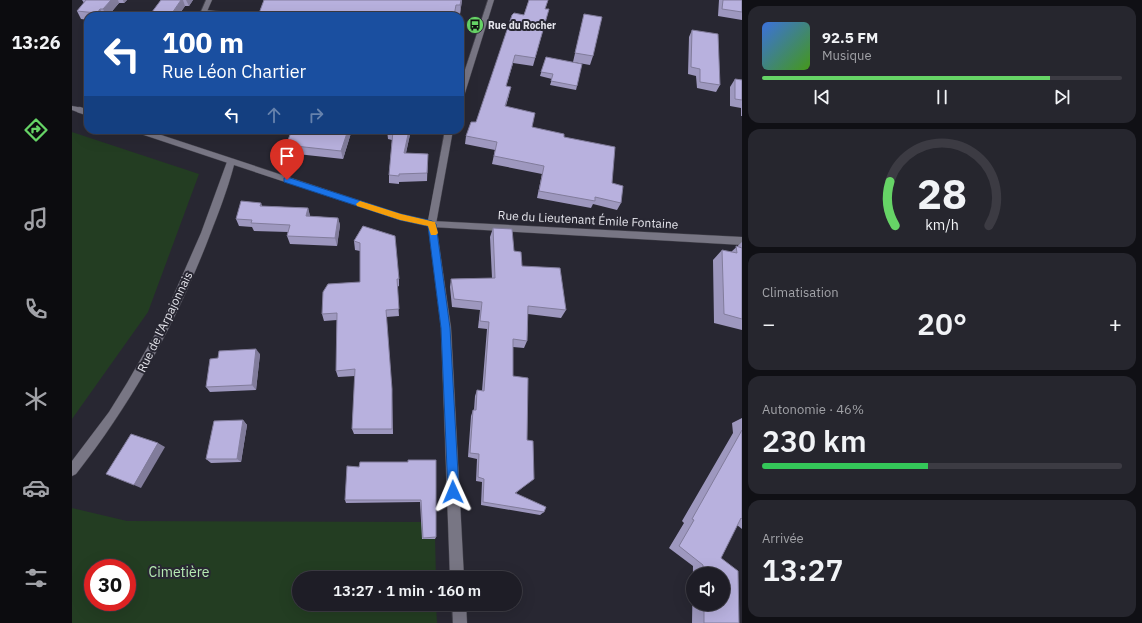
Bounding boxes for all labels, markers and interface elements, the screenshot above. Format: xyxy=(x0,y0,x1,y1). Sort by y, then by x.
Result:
bus stop icon: Rue du Rocher xyxy=(465,15,485,35)
place label: Rue du Rocher xyxy=(488,19,556,32)
text: 100 m xyxy=(162,24,244,61)
icon: left xyxy=(96,28,148,80)
text: 92.5 FM xyxy=(822,28,878,47)
text: 13:26 xyxy=(11,31,61,54)
text: Musique xyxy=(822,47,872,64)
text: Rue Léon Chartier xyxy=(162,60,306,83)
icon: previous xyxy=(811,86,833,108)
icon: pause xyxy=(931,86,953,108)
icon: next xyxy=(1051,86,1073,108)
icon: left xyxy=(221,104,243,126)
icon: ahead xyxy=(263,104,285,126)
icon: right xyxy=(305,104,327,126)
icon: directions xyxy=(22,116,50,144)
pin xyxy=(270,139,304,180)
icon: arrive xyxy=(276,145,298,167)
text: 28 xyxy=(917,166,967,220)
icon: music xyxy=(22,205,50,233)
street label: Rue du Lieutenant Émile Fontaine xyxy=(497,207,679,232)
text: km/h xyxy=(925,215,959,234)
street label: Rue de l'Arpajonnais xyxy=(134,269,195,374)
text: Climatisation xyxy=(762,284,839,301)
icon: phone xyxy=(22,295,50,323)
text: 20° xyxy=(917,304,967,343)
text: − xyxy=(762,309,775,338)
text: + xyxy=(1109,309,1122,338)
icon: climate xyxy=(22,385,50,413)
text: Autonomie · 46% xyxy=(762,401,864,418)
text: 230 km xyxy=(762,421,867,460)
position arrow xyxy=(432,471,474,513)
icon: car xyxy=(22,474,50,502)
text: Arrivée xyxy=(762,530,804,547)
text: 13:27 xyxy=(762,550,844,589)
speed limit sign: 30 xyxy=(84,559,136,611)
park label: Cimetière xyxy=(149,563,210,581)
icon: filters xyxy=(22,564,50,592)
map controls xyxy=(686,567,730,611)
button: sound xyxy=(686,567,730,611)
text: 13:27 · 1 min · 160 m xyxy=(333,581,481,600)

